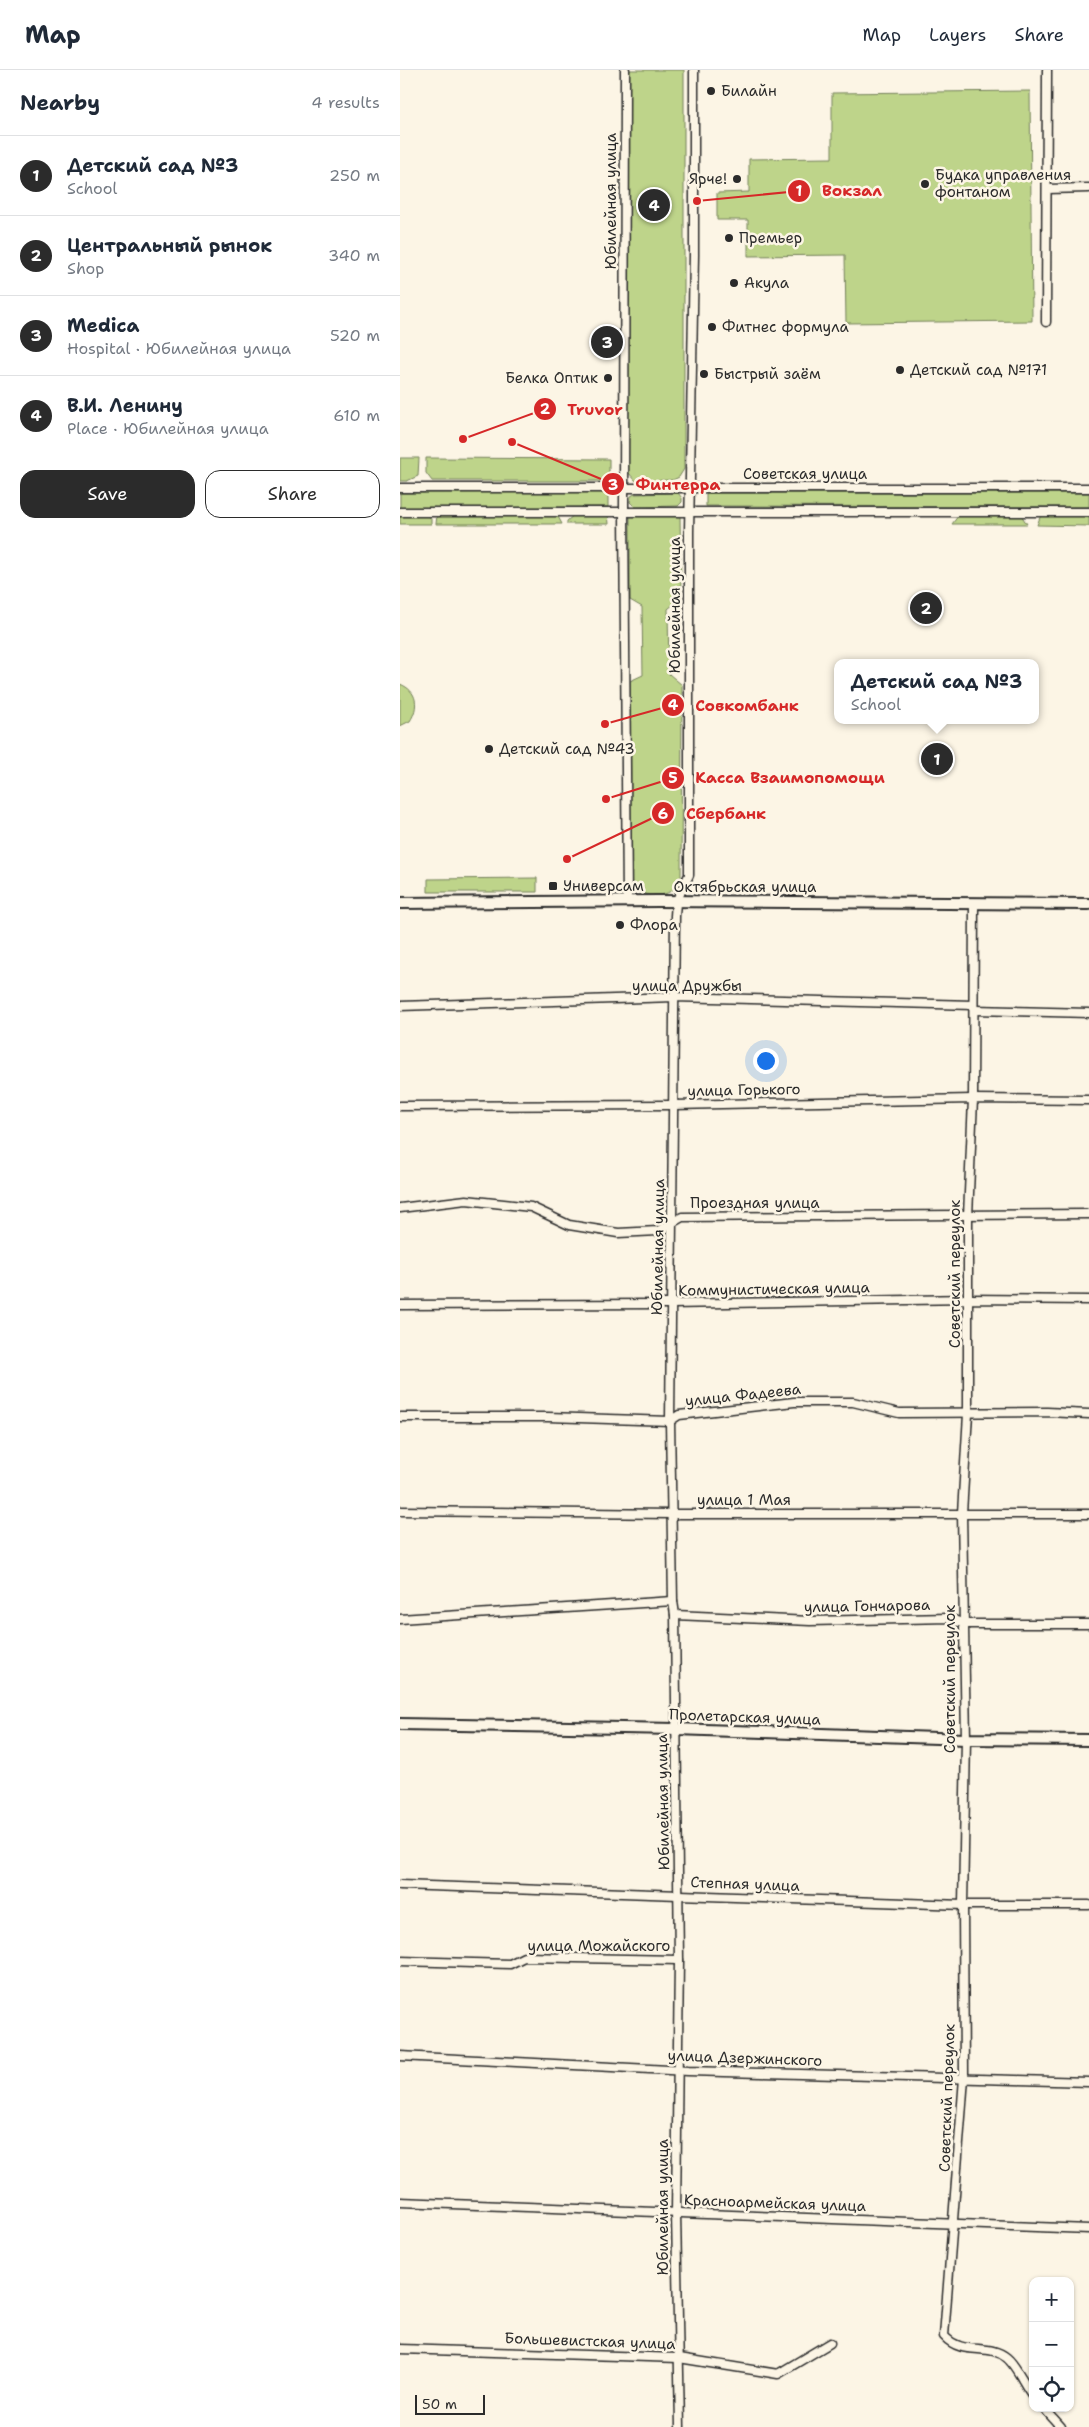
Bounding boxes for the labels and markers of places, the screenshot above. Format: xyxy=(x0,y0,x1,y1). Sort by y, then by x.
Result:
place label: Билайн xyxy=(721,81,777,101)
marker: Билайн xyxy=(705,85,717,97)
place label: Будка управления фонтаном xyxy=(935,165,1071,202)
place label: Ярче! xyxy=(689,169,727,189)
marker: Ярче! xyxy=(731,173,743,185)
callout: Вокзал xyxy=(787,175,892,206)
marker: Будка управления фонтаном xyxy=(919,178,931,190)
pin: 4 xyxy=(638,186,670,224)
place label: Премьер xyxy=(739,228,802,248)
marker: Премьер xyxy=(723,232,735,244)
place label: Акула xyxy=(744,273,790,293)
marker: Акула xyxy=(728,277,740,289)
place label: Фитнес формула xyxy=(722,317,850,337)
marker: Фитнес формула xyxy=(706,321,718,333)
pin: 3 xyxy=(591,323,623,361)
place label: Детский сад №171 xyxy=(910,360,1047,380)
place label: Быстрый заём xyxy=(714,364,821,384)
marker: Детский сад №171 xyxy=(894,364,906,376)
place label: Белка Оптик xyxy=(505,368,598,388)
marker: Быстрый заём xyxy=(698,368,710,380)
marker: Белка Оптик xyxy=(602,372,614,384)
callout: Truvor xyxy=(533,394,633,425)
callout: Финтерра xyxy=(600,469,730,500)
pin: 2 xyxy=(910,589,942,627)
callout: Совкомбанк xyxy=(660,690,809,721)
place label: Детский сад №43 xyxy=(499,739,635,759)
pin: 1 xyxy=(921,740,953,778)
marker: Детский сад №43 xyxy=(483,743,495,755)
callout: Касса Взаимопомощи xyxy=(661,762,895,793)
callout: Сбербанк xyxy=(650,798,776,829)
place label: Универсам xyxy=(563,876,644,896)
marker: Универсам xyxy=(547,880,559,892)
place label: Флора xyxy=(630,915,678,935)
marker: Флора xyxy=(614,919,626,931)

